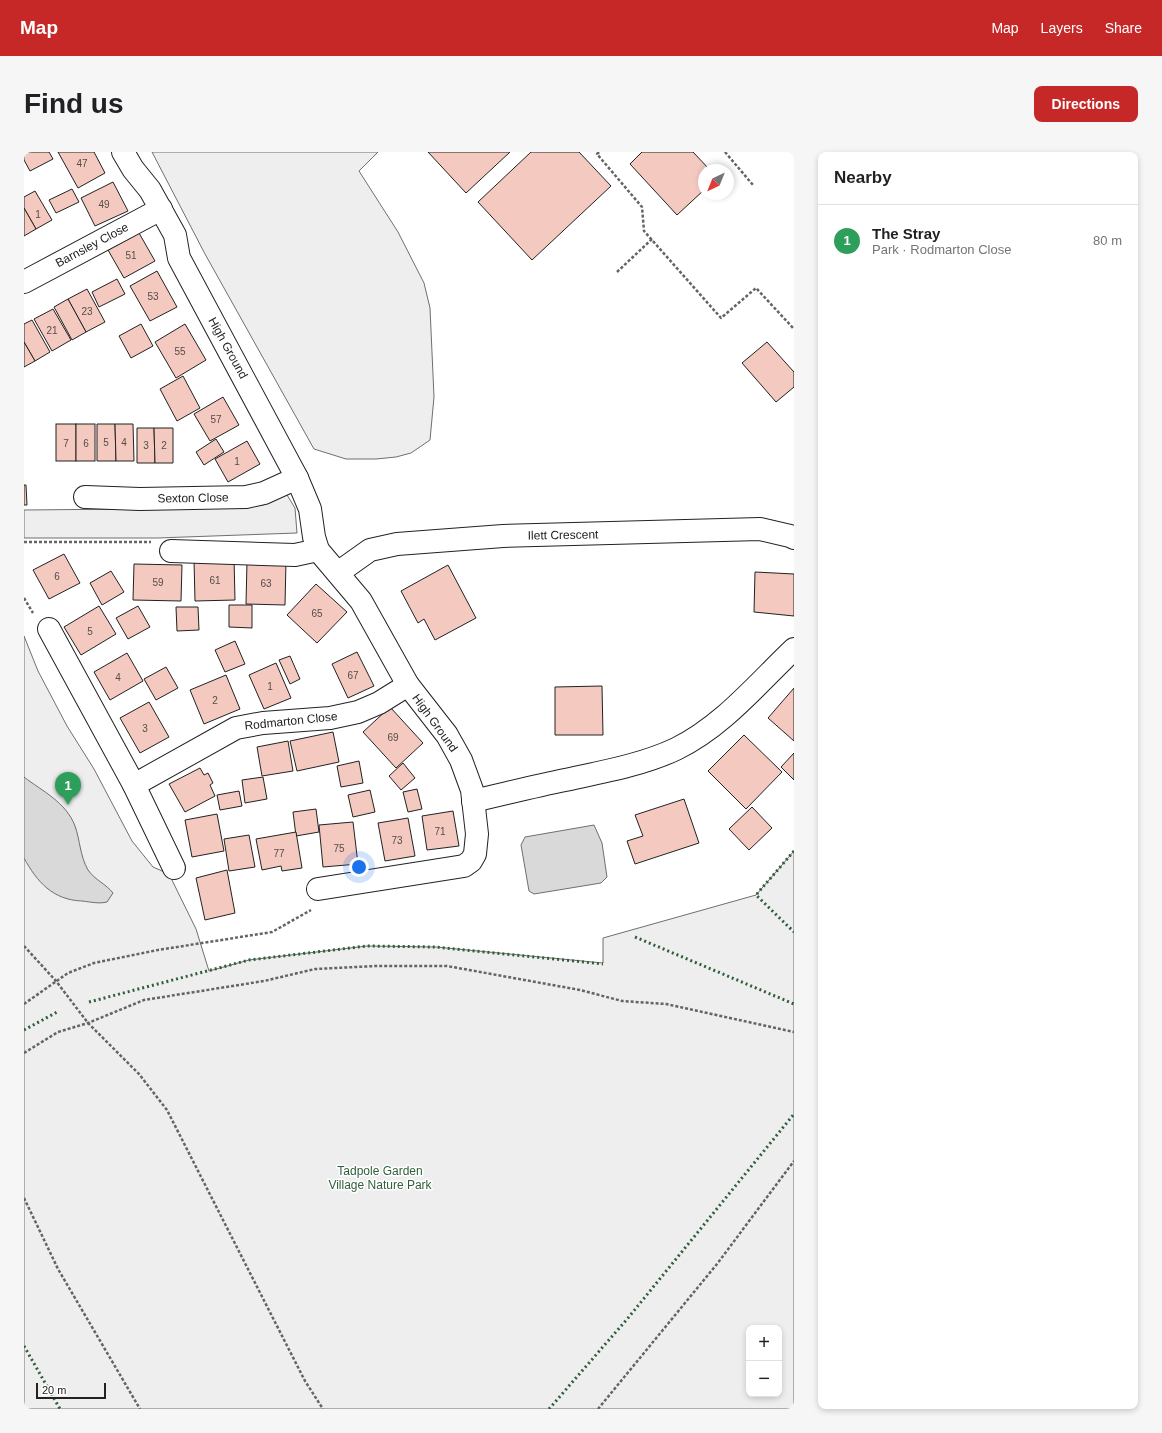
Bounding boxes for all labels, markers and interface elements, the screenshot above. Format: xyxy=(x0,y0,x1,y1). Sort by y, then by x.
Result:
text: Map xyxy=(20,17,58,38)
text: Map xyxy=(991,20,1019,36)
text: Layers xyxy=(1041,20,1083,36)
text: Share xyxy=(1105,20,1142,36)
button: Directions xyxy=(1034,86,1138,122)
text: Find us xyxy=(24,88,124,119)
house number: 47 xyxy=(76,158,88,169)
north arrow xyxy=(698,164,734,200)
text: Nearby xyxy=(834,168,892,187)
house number: 49 xyxy=(98,199,110,210)
house number: 1 xyxy=(35,209,41,220)
street label: Barnsley Close xyxy=(53,220,131,270)
text: The Stray xyxy=(872,225,940,242)
text: 1 xyxy=(843,233,851,248)
text: 80 m xyxy=(1093,233,1122,248)
text: Park · Rodmarton Close xyxy=(872,242,1011,257)
house number: 51 xyxy=(125,250,137,261)
house number: 53 xyxy=(147,291,159,302)
house number: 23 xyxy=(81,306,93,317)
street label: High Ground xyxy=(205,315,251,381)
house number: 21 xyxy=(46,325,58,336)
house number: 55 xyxy=(174,346,186,357)
house number: 57 xyxy=(210,414,222,425)
house number: 5 xyxy=(103,437,109,448)
house number: 4 xyxy=(121,437,127,448)
house number: 7 xyxy=(63,438,69,449)
house number: 6 xyxy=(83,438,89,449)
house number: 3 xyxy=(143,440,149,451)
house number: 2 xyxy=(161,440,167,451)
house number: 1 xyxy=(234,456,240,467)
street label: Sexton Close xyxy=(157,490,229,506)
street label: Ilett Crescent xyxy=(528,527,599,543)
house number: 6 xyxy=(54,571,60,582)
house number: 61 xyxy=(209,575,221,586)
house number: 59 xyxy=(152,577,164,588)
house number: 63 xyxy=(260,578,272,589)
house number: 65 xyxy=(311,608,323,619)
house number: 5 xyxy=(87,626,93,637)
house number: 67 xyxy=(347,670,359,681)
house number: 4 xyxy=(115,672,121,683)
house number: 1 xyxy=(267,681,273,692)
street label: High Ground xyxy=(409,691,461,755)
house number: 2 xyxy=(212,695,218,706)
street label: Rodmarton Close xyxy=(244,709,338,733)
house number: 3 xyxy=(142,723,148,734)
house number: 69 xyxy=(387,732,399,743)
pin: 1 xyxy=(55,772,81,805)
house number: 71 xyxy=(434,826,446,837)
house number: 73 xyxy=(391,835,403,846)
house number: 75 xyxy=(333,843,345,854)
house number: 77 xyxy=(273,848,285,859)
your location xyxy=(349,857,369,877)
park label: Tadpole Garden Village Nature Park xyxy=(328,1164,433,1192)
map controls xyxy=(746,1325,782,1397)
button: + xyxy=(746,1325,782,1361)
button: − xyxy=(746,1361,782,1397)
scale bar xyxy=(36,1381,106,1400)
text: 20 m xyxy=(42,1384,66,1396)

